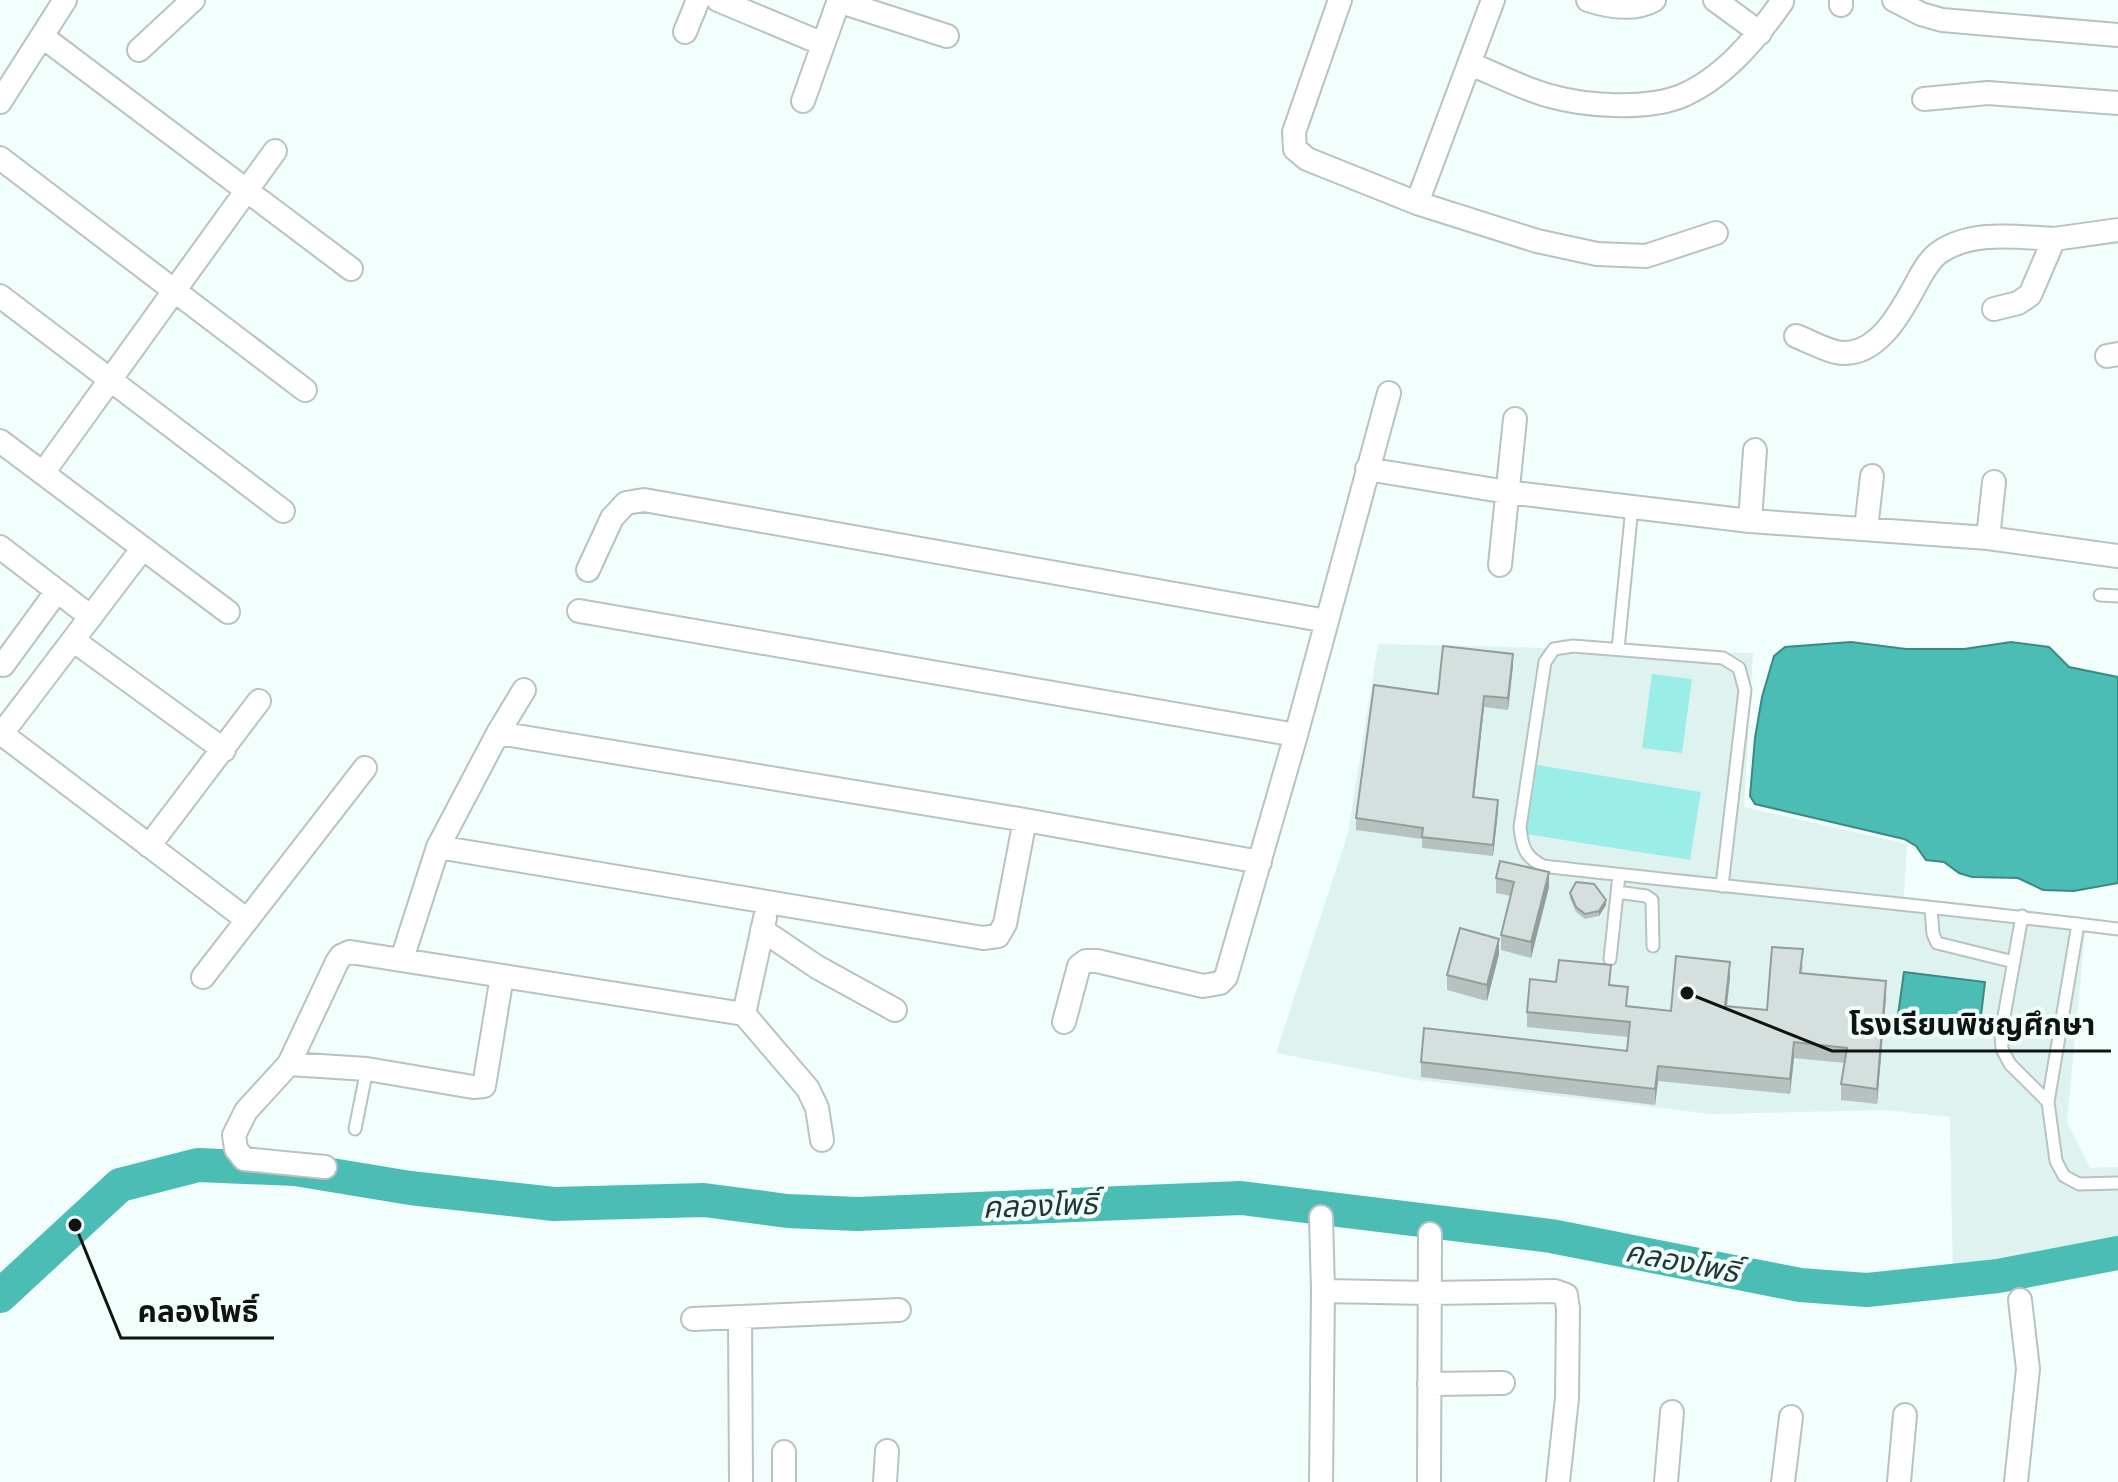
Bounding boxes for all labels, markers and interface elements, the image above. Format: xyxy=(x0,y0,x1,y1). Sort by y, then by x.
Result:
callout: โรงเรียนพิชญศึกษา xyxy=(1832,997,2111,1051)
text: โรงเรียนพิชญศึกษา xyxy=(1849,1007,2095,1043)
water label: คลองโพธิ์ xyxy=(982,1186,1106,1226)
water label: คลองโพธิ์ xyxy=(1622,1233,1750,1292)
callout: คลองโพธิ์ xyxy=(121,1284,274,1338)
text: คลองโพธิ์ xyxy=(138,1293,260,1330)

